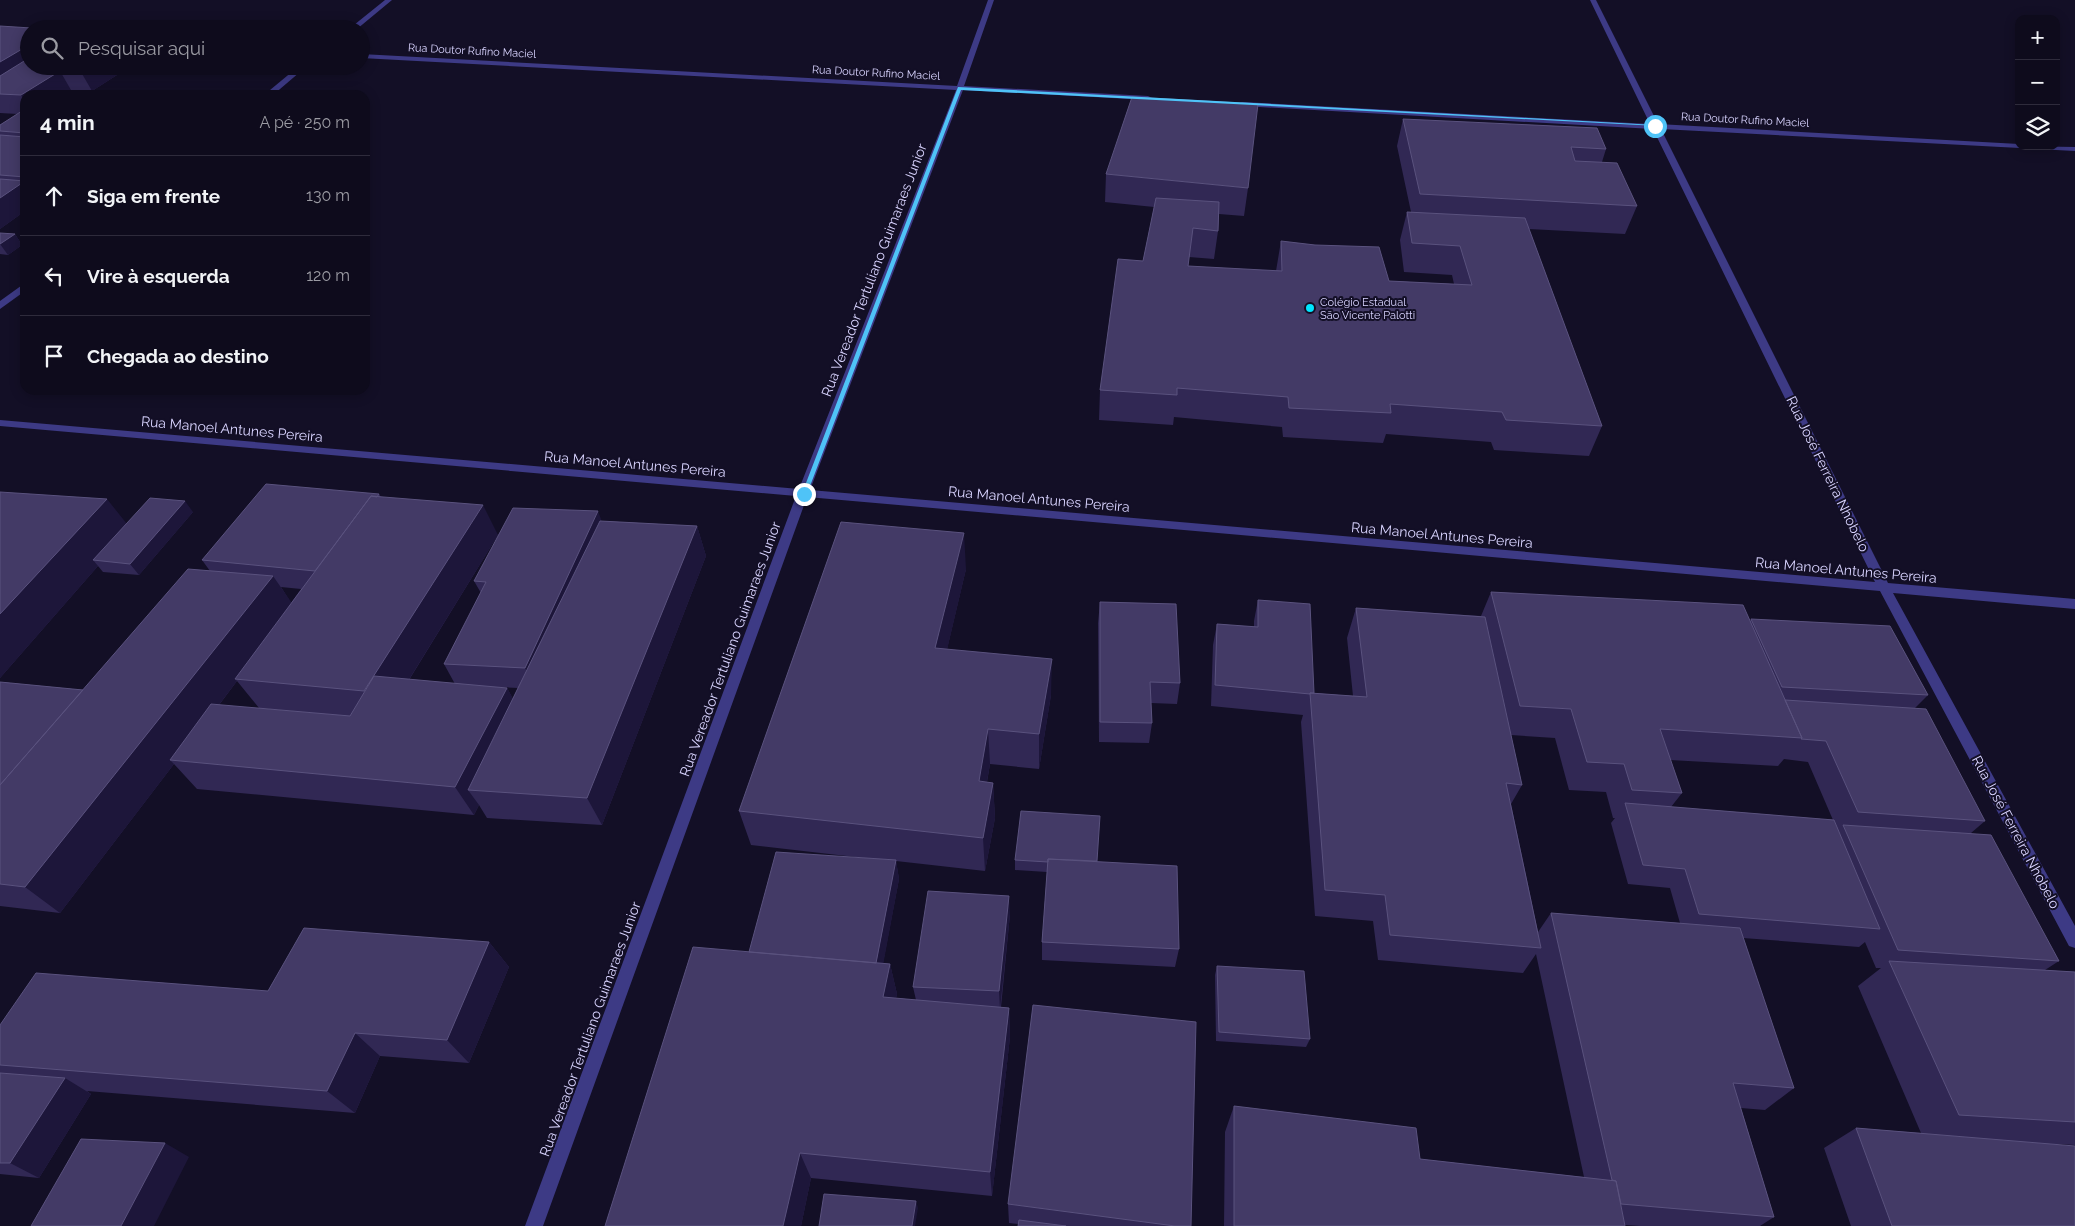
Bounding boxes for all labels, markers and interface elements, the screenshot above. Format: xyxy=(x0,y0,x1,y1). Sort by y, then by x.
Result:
map controls xyxy=(2015,15,2060,150)
button: + xyxy=(2015,15,2060,60)
search box xyxy=(20,20,370,75)
icon: search xyxy=(38,34,66,62)
text: Pesquisar aqui xyxy=(78,37,205,59)
street label: Rua Doutor Rufino Maciel xyxy=(408,41,536,61)
button: − xyxy=(2015,60,2060,105)
street label: Rua Doutor Rufino Maciel xyxy=(812,63,940,83)
button: layers xyxy=(2015,105,2060,150)
text: 4 min xyxy=(40,110,95,135)
street label: Rua Doutor Rufino Maciel xyxy=(1681,110,1809,130)
text: A pé · 250 m xyxy=(260,113,350,132)
route start xyxy=(1644,115,1667,138)
street label: Rua Vereador Tertuliano Guimaraes Junior xyxy=(818,141,930,399)
icon: ahead xyxy=(40,182,68,210)
text: Siga em frente xyxy=(87,185,220,207)
text: 130 m xyxy=(306,186,350,205)
icon: left xyxy=(40,262,68,290)
text: Vire à esquerda xyxy=(87,265,230,287)
text: 120 m xyxy=(306,266,350,285)
place label: Colégio Estadual São Vicente Palotti xyxy=(1320,296,1415,322)
marker: Colégio Estadual São Vicente Palotti xyxy=(1304,302,1316,314)
icon: arrive xyxy=(40,342,68,370)
text: Chegada ao destino xyxy=(87,345,269,367)
street label: Rua José Ferreira Nhobelo xyxy=(1783,394,1873,554)
street label: Rua Manoel Antunes Pereira xyxy=(141,413,323,445)
street label: Rua Manoel Antunes Pereira xyxy=(544,448,726,480)
route end xyxy=(793,483,816,506)
street label: Rua Manoel Antunes Pereira xyxy=(948,483,1130,515)
street label: Rua Vereador Tertuliano Guimaraes Junior xyxy=(676,519,784,779)
street label: Rua Manoel Antunes Pereira xyxy=(1351,519,1533,551)
street label: Rua Manoel Antunes Pereira xyxy=(1755,554,1937,586)
street label: Rua José Ferreira Nhobelo xyxy=(1969,753,2063,911)
street label: Rua Vereador Tertuliano Guimaraes Junior xyxy=(536,899,644,1159)

